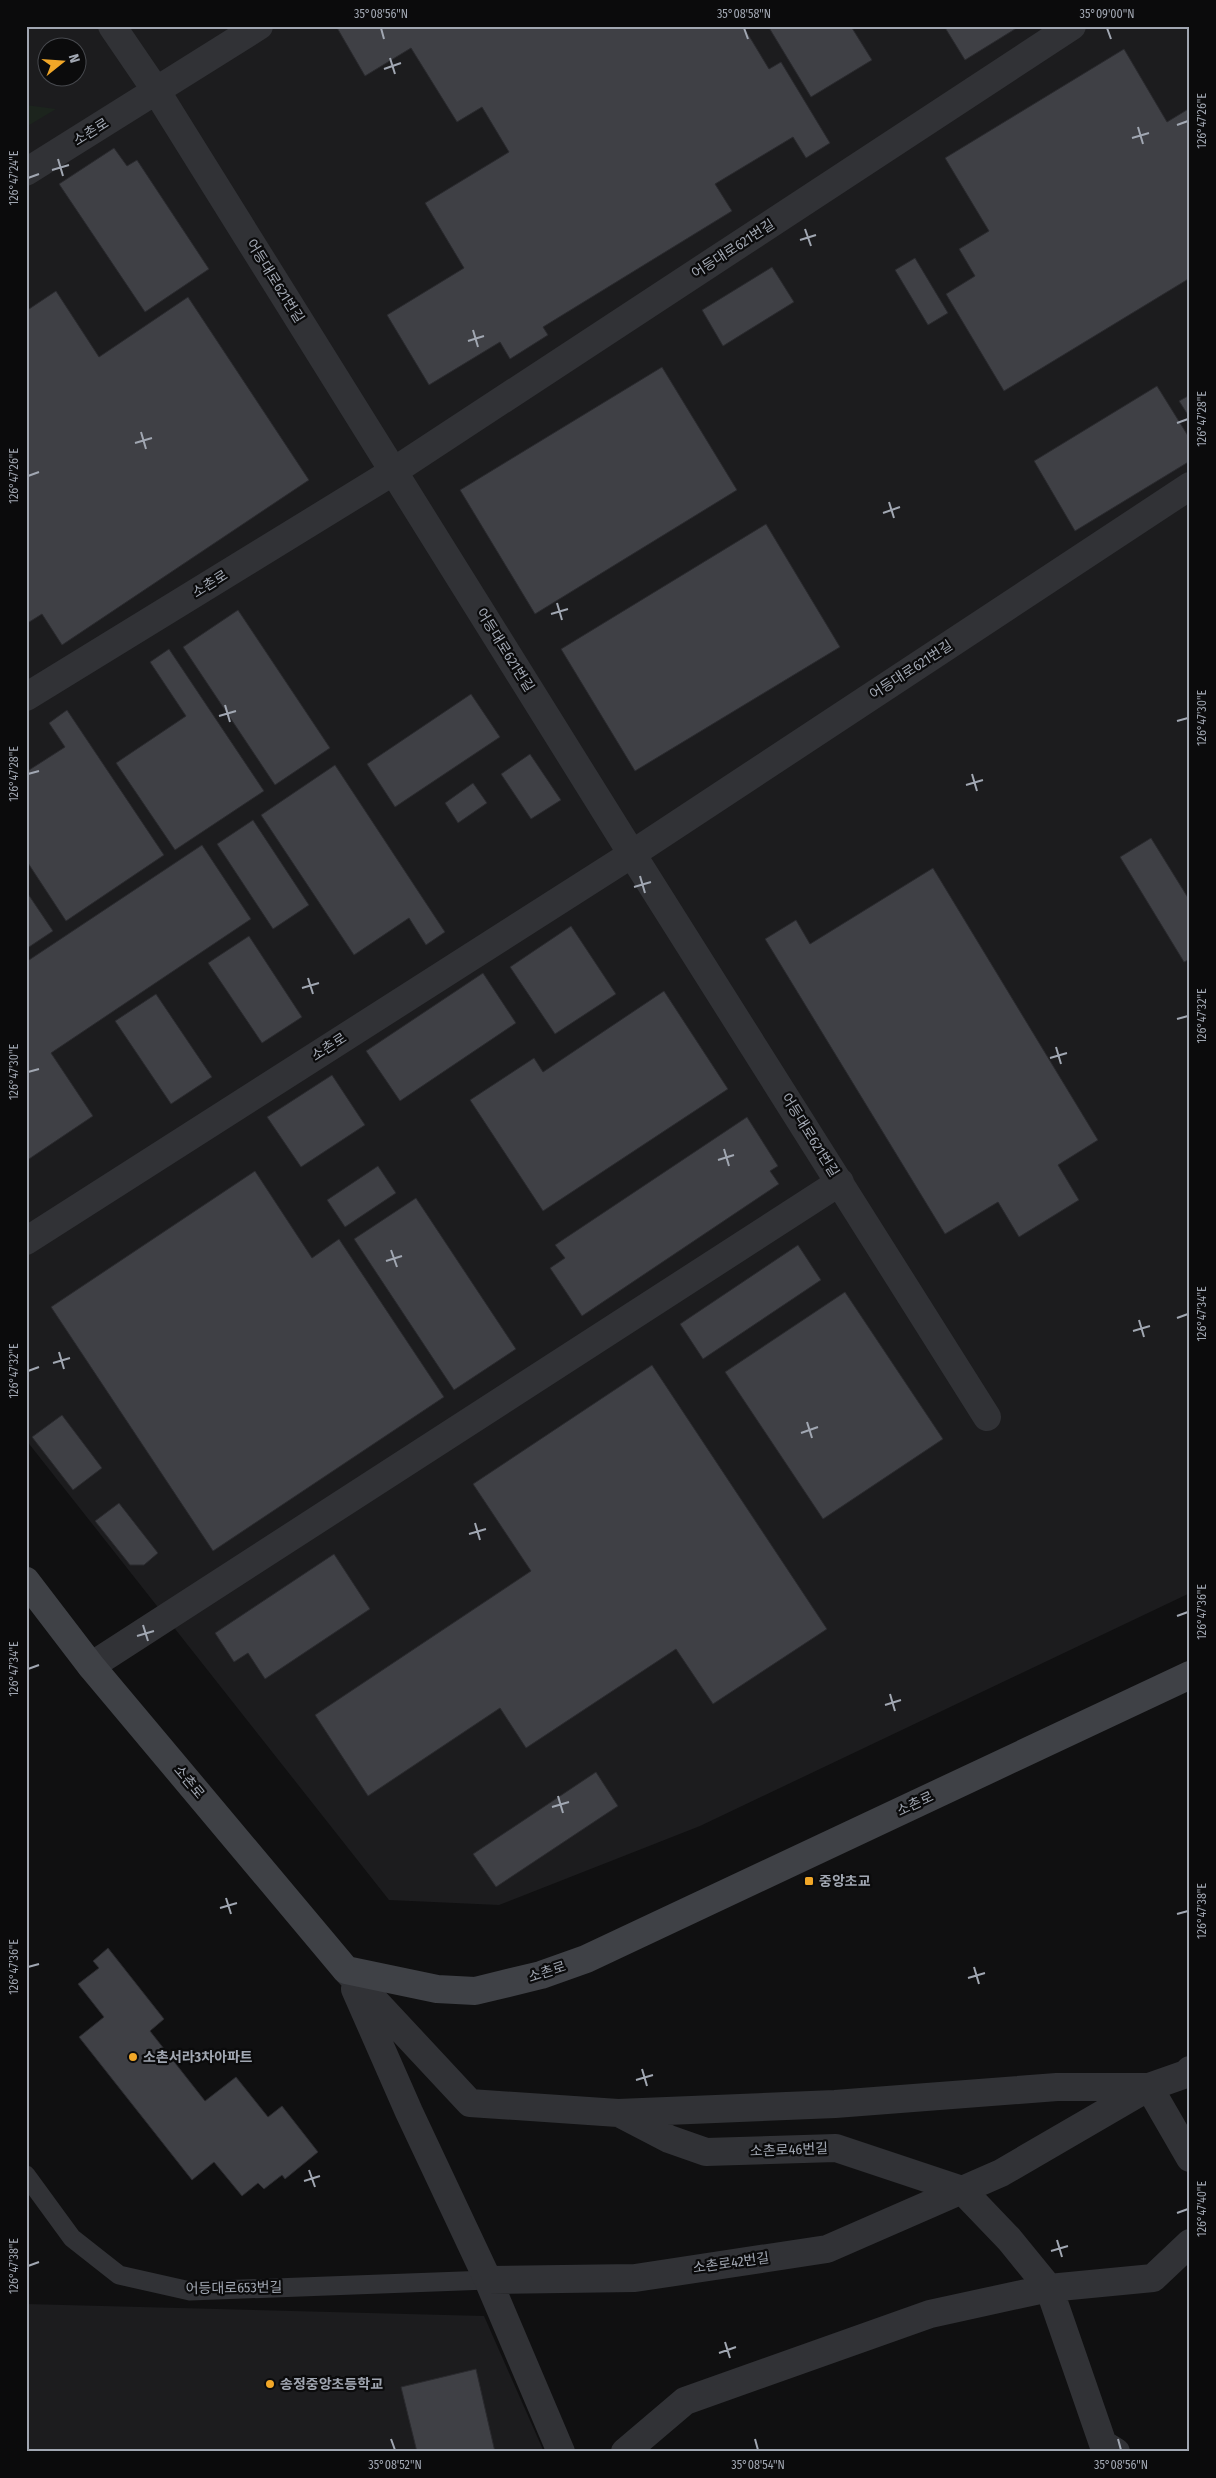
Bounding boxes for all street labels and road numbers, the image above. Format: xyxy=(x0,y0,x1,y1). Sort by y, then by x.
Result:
street label: 소촌로 xyxy=(70,114,112,149)
street label: 어등대로621번길 xyxy=(688,216,778,282)
street label: 어등대로621번길 xyxy=(243,236,307,326)
street label: 소촌로 xyxy=(189,566,231,601)
street label: 어등대로621번길 xyxy=(473,605,537,695)
street label: 어등대로621번길 xyxy=(866,637,956,703)
street label: 소촌로 xyxy=(308,1029,350,1065)
street label: 어등대로621번길 xyxy=(778,1090,842,1180)
street label: 소촌로 xyxy=(170,1762,208,1802)
street label: 소촌로 xyxy=(894,1788,936,1820)
street label: 소촌로 xyxy=(526,1958,568,1986)
street label: 소촌로46번길 xyxy=(750,2140,828,2160)
street label: 소촌로42번길 xyxy=(692,2249,770,2277)
street label: 어등대로653번길 xyxy=(185,2279,283,2297)

